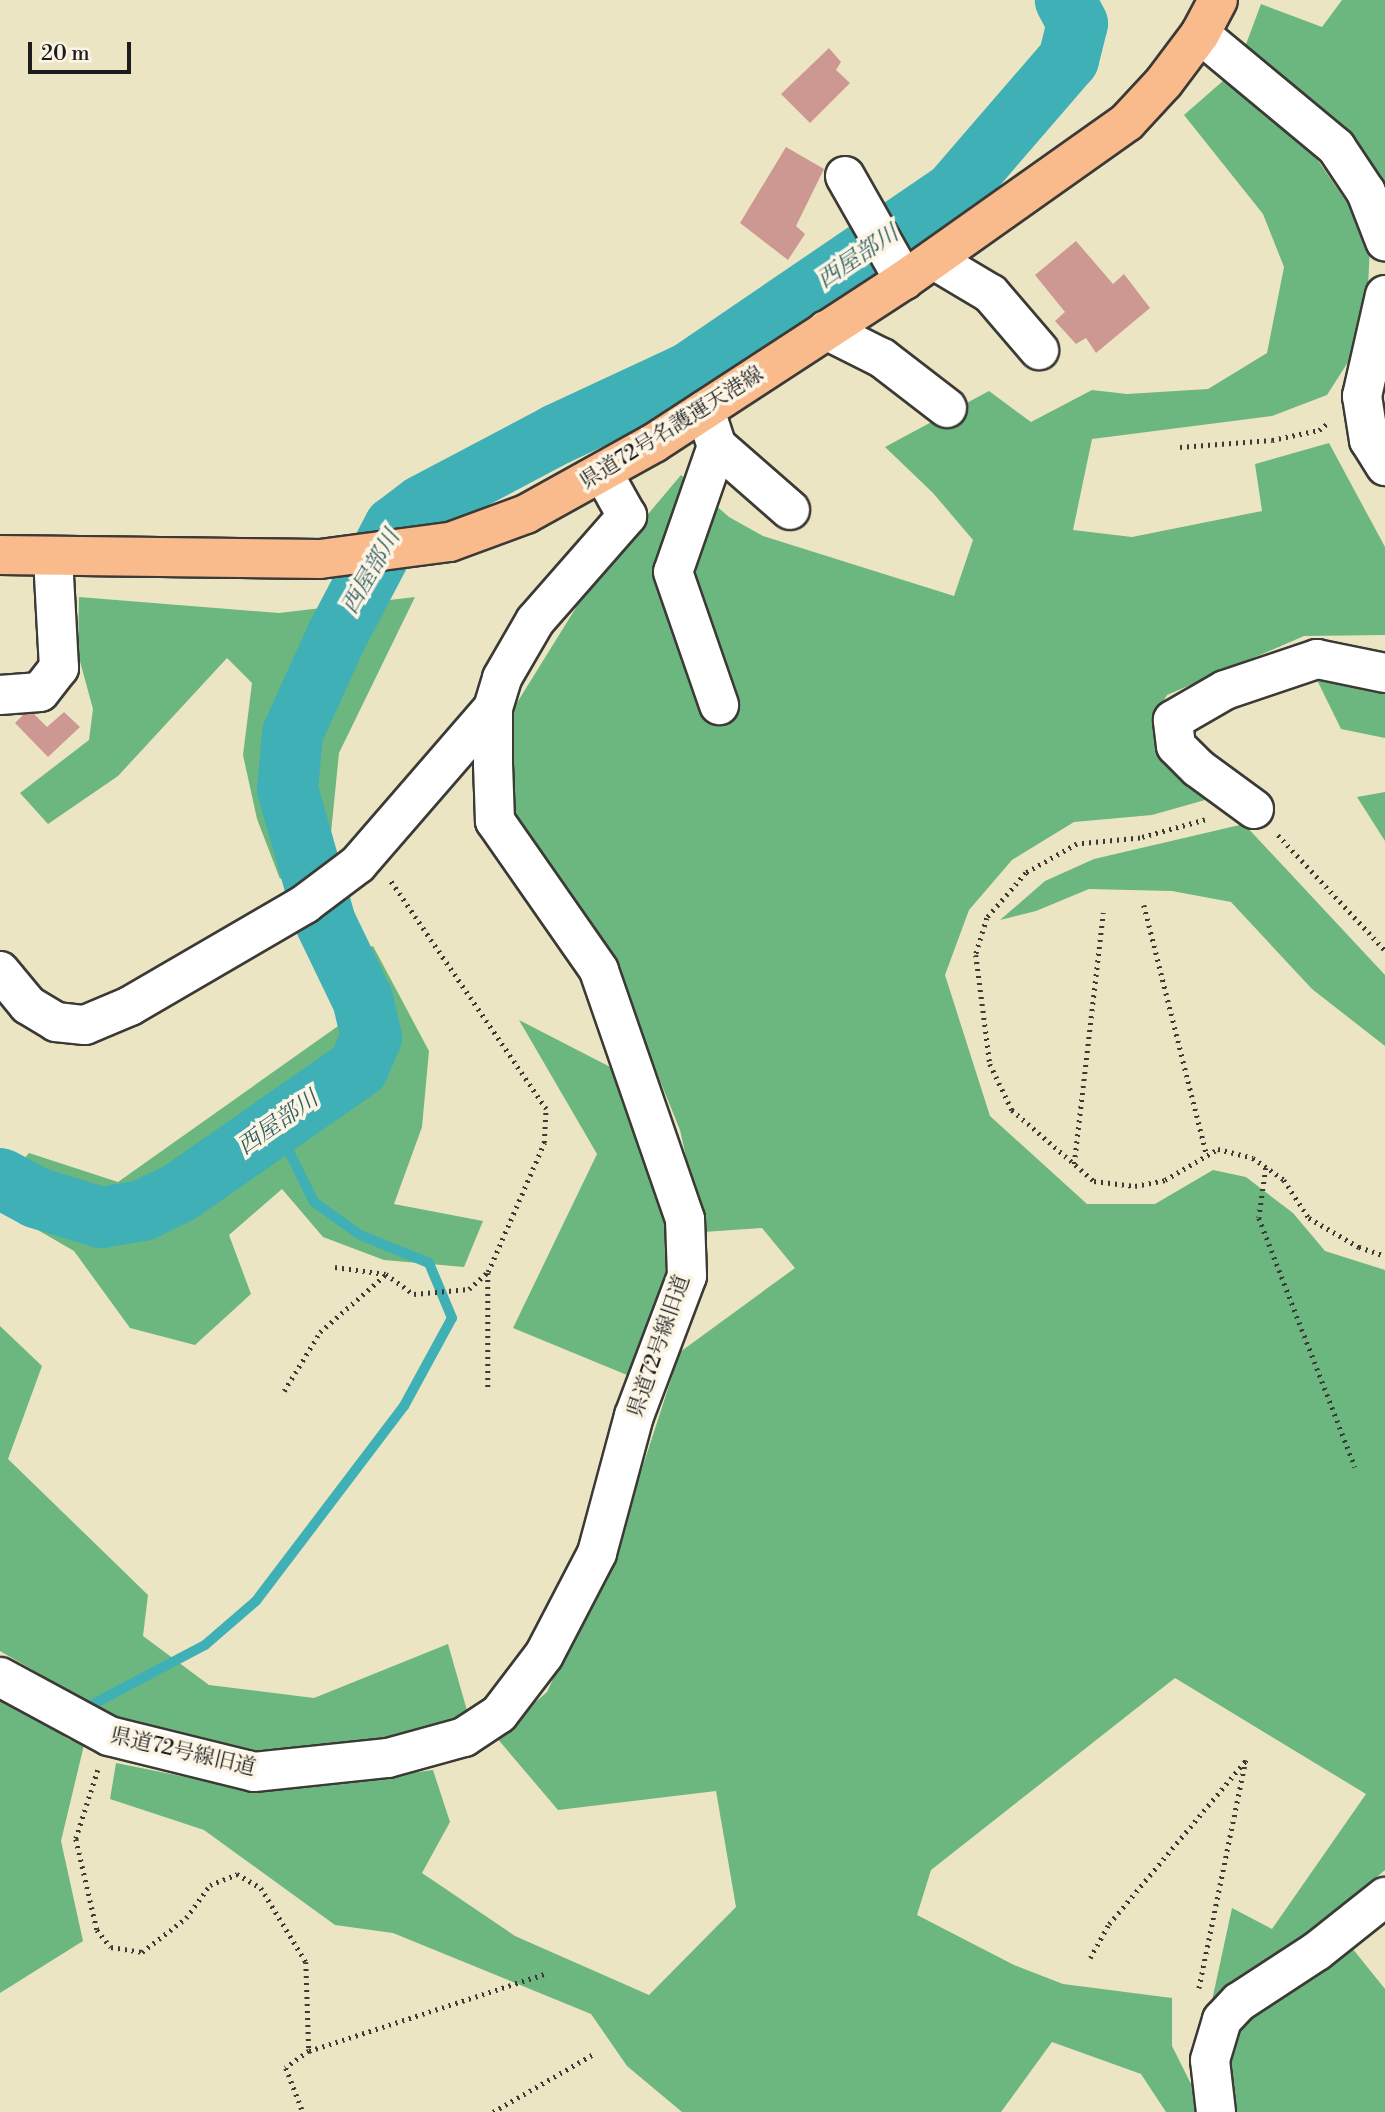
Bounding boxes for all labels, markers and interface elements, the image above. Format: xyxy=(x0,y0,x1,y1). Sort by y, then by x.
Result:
scale bar xyxy=(32,28,135,72)
text: 20 m xyxy=(41,41,90,67)
water label: 西屋部川 xyxy=(812,220,904,294)
street label: 県道72号名護運天港線 xyxy=(576,361,768,495)
water label: 西屋部川 xyxy=(336,525,406,619)
water label: 西屋部川 xyxy=(232,1085,324,1161)
street label: 県道72号線旧道 xyxy=(623,1272,695,1420)
street label: 県道72号線旧道 xyxy=(108,1723,258,1781)

